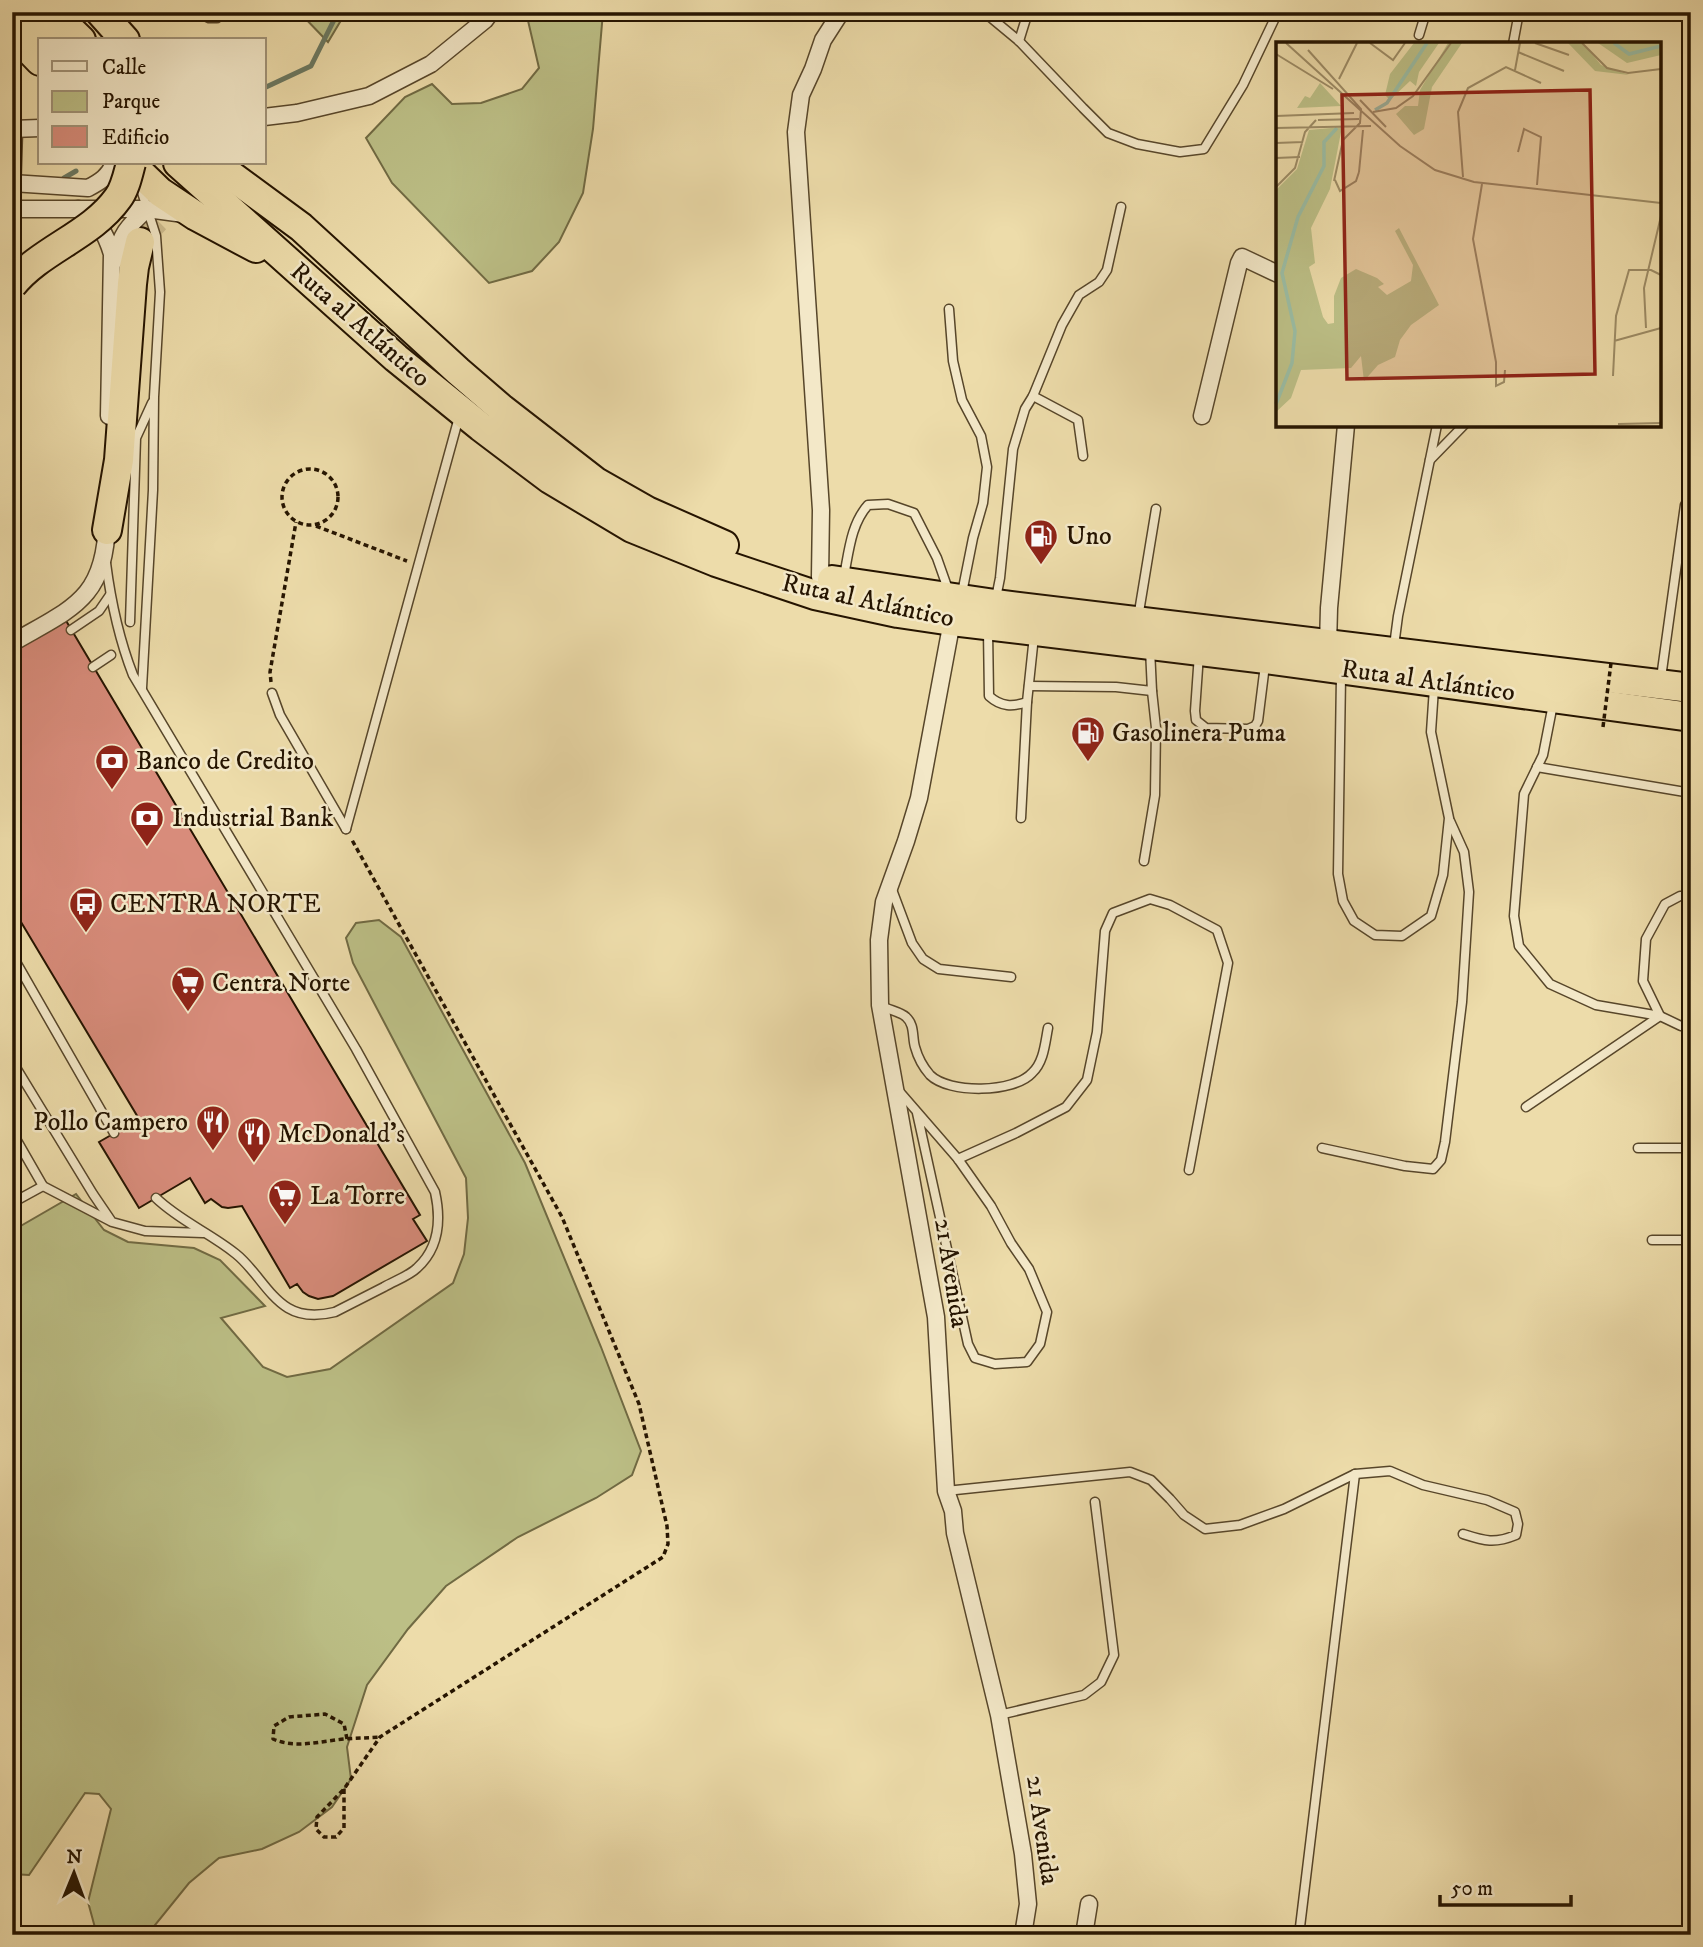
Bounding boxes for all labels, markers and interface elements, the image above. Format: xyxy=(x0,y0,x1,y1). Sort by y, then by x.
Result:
legend xyxy=(38,38,266,164)
inset map xyxy=(1276,42,1661,427)
text: Calle xyxy=(102,55,146,81)
text: Parque xyxy=(102,89,160,115)
text: Edificio xyxy=(102,125,169,151)
street label: Ruta al Atlántico xyxy=(283,255,437,395)
fuel station icon: Uno xyxy=(1022,517,1060,566)
place label: Uno xyxy=(1066,520,1112,553)
street label: Ruta al Atlántico xyxy=(779,567,957,635)
street label: Ruta al Atlántico xyxy=(1339,652,1517,710)
fuel station icon: Gasolinera Puma xyxy=(1069,714,1107,763)
place label: Gasolinera Puma xyxy=(1112,717,1286,750)
bank icon: Banco de Credito xyxy=(93,742,131,791)
place label: Banco de Credito xyxy=(136,745,314,778)
bank icon: Industrial Bank xyxy=(128,799,166,848)
place label: Industrial Bank xyxy=(172,802,334,835)
bus stop icon: CENTRA NORTE xyxy=(67,885,105,934)
place label: CENTRA NORTE xyxy=(110,888,321,921)
supermarket icon: Centra Norte xyxy=(169,964,207,1013)
place label: Centra Norte xyxy=(212,967,350,1000)
restaurant icon: Pollo Campero xyxy=(194,1103,232,1152)
place label: Pollo Campero xyxy=(33,1106,188,1139)
restaurant icon: McDonald's xyxy=(235,1115,273,1164)
place label: McDonald's xyxy=(278,1118,405,1151)
supermarket icon: La Torre xyxy=(266,1177,304,1226)
place label: La Torre xyxy=(310,1180,405,1213)
street label: 21 Avenida xyxy=(926,1216,976,1330)
street label: 21 Avenida xyxy=(1018,1773,1066,1887)
north arrow xyxy=(38,1839,108,1909)
text: N xyxy=(66,1846,83,1869)
scale bar xyxy=(1440,1863,1572,1907)
text: 50 m xyxy=(1451,1876,1493,1902)

